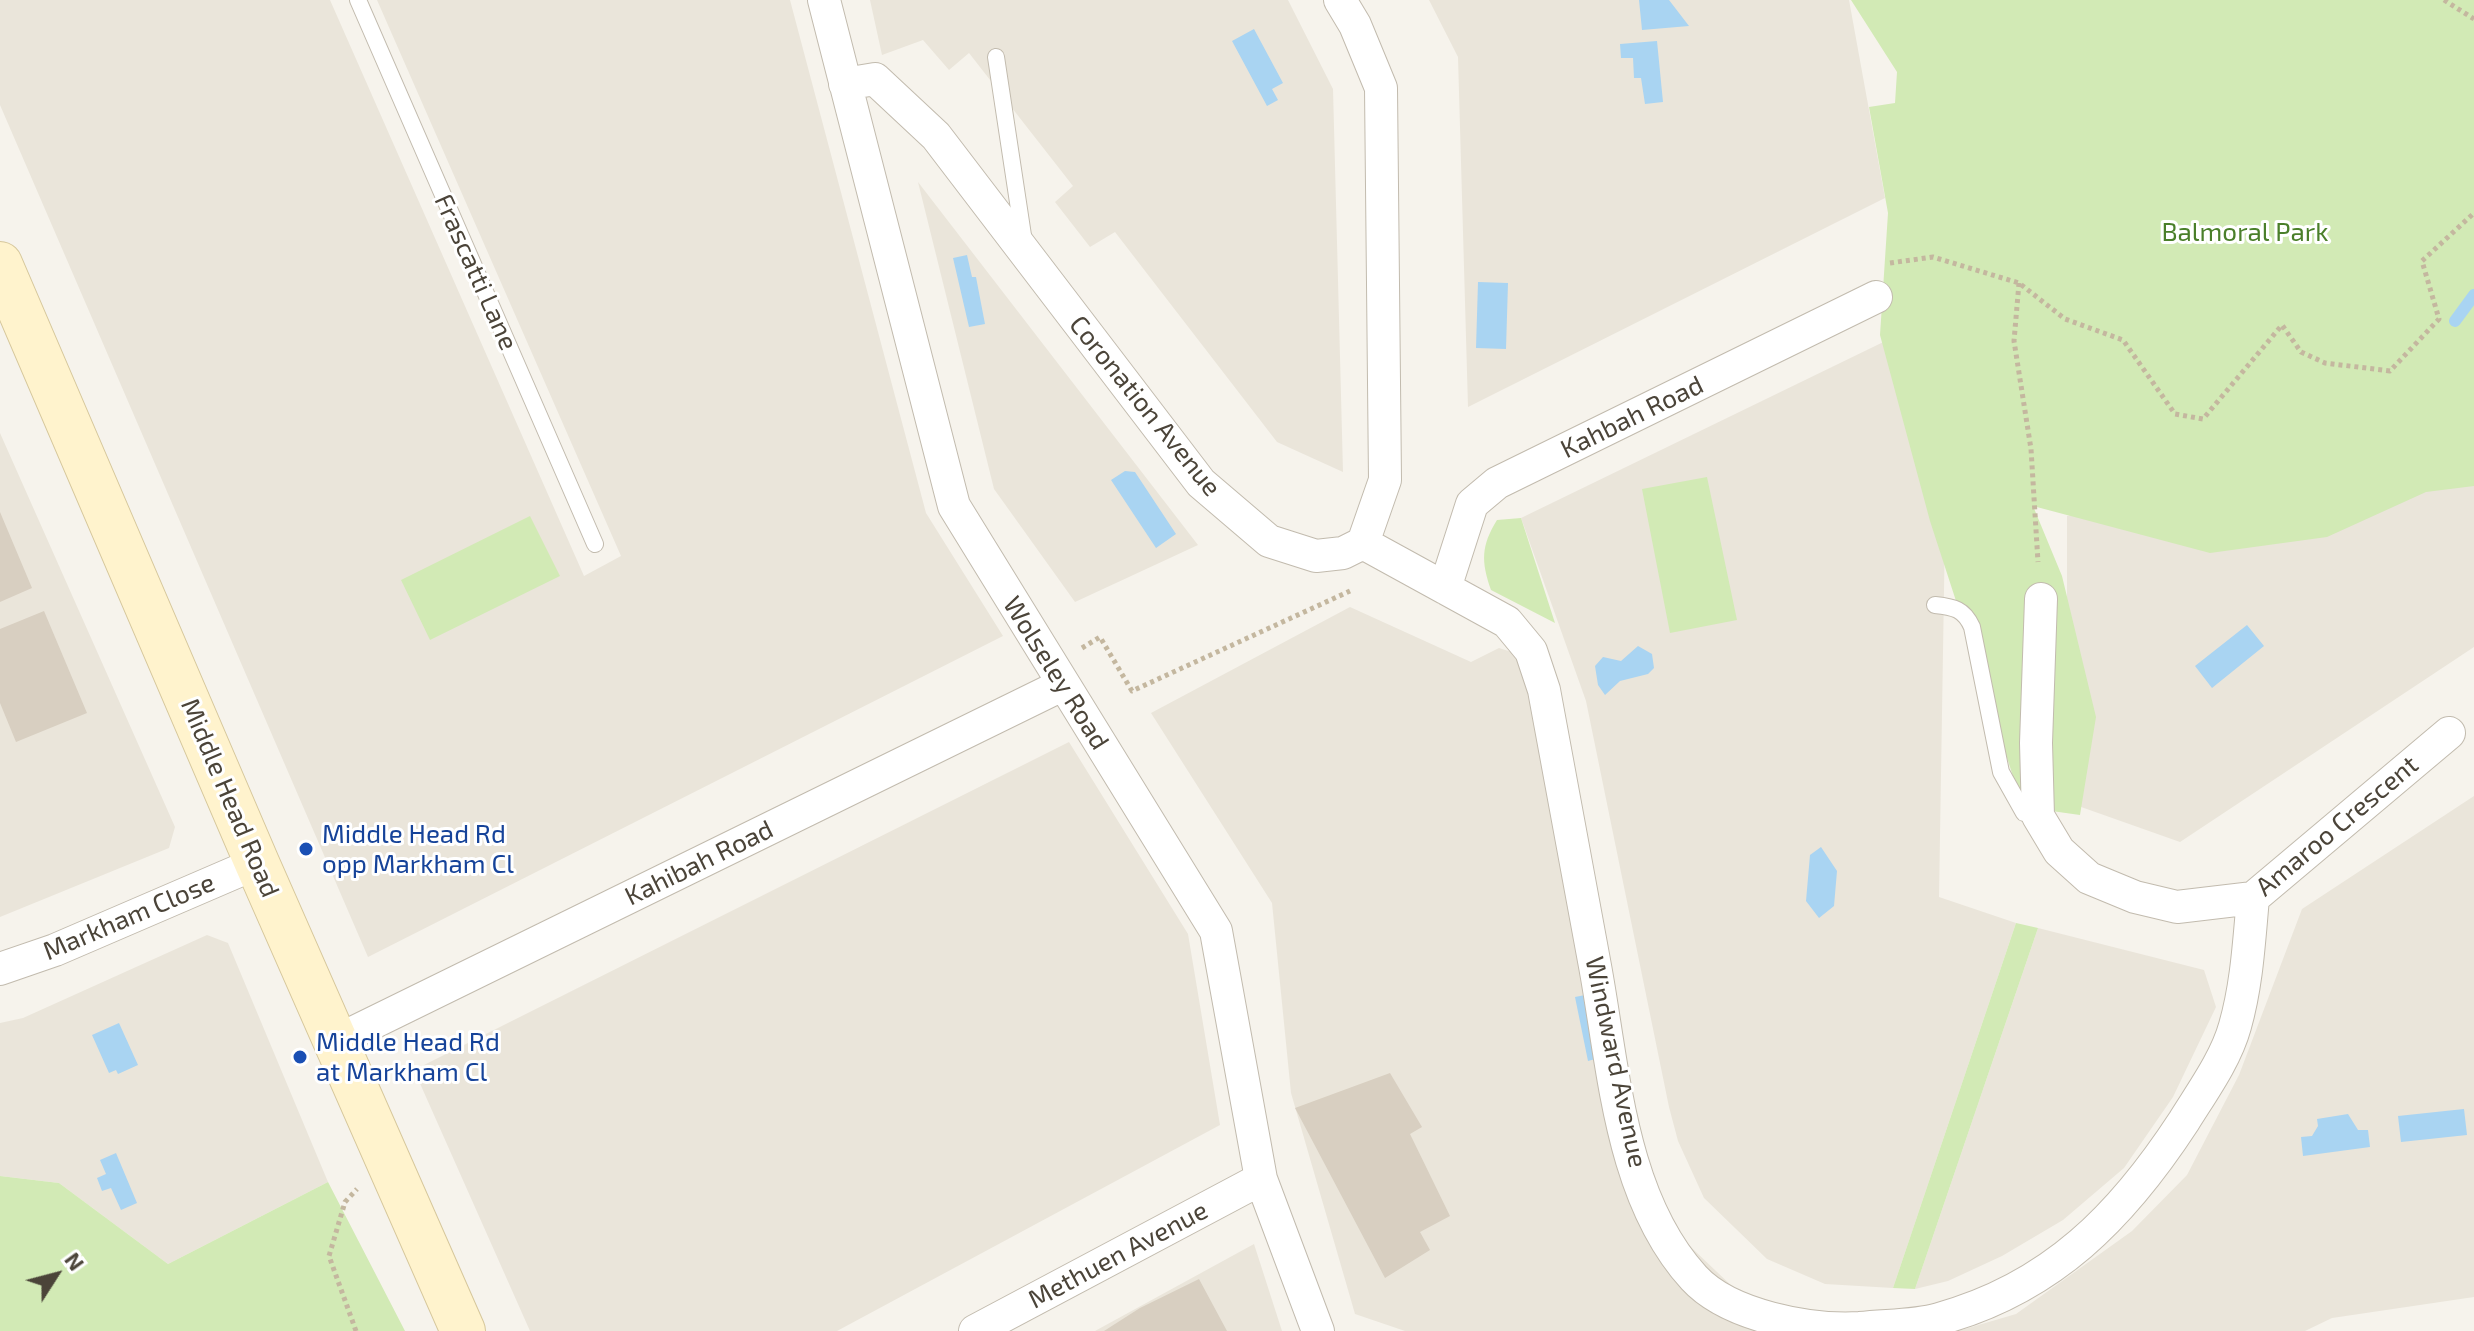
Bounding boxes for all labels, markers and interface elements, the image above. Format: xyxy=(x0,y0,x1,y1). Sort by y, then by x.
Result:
street label: Frascatti Lane xyxy=(428,189,524,355)
park label: Balmoral Park xyxy=(2161,216,2329,248)
street label: Coronation Avenue xyxy=(1063,310,1227,502)
street label: Kahbah Road xyxy=(1556,369,1708,465)
street label: Wolseley Road xyxy=(996,591,1116,755)
street label: Middle Head Road xyxy=(174,694,286,902)
street label: Amaroo Crescent xyxy=(2250,749,2424,903)
street label: Kahibah Road xyxy=(620,814,778,912)
place label: Middle Head Rd opp Markham Cl xyxy=(322,818,514,880)
marker: Middle Head Rd opp Markham Cl xyxy=(297,840,315,858)
street label: Markham Close xyxy=(39,867,219,967)
street label: Windward Avenue xyxy=(1578,954,1654,1170)
place label: Middle Head Rd at Markham Cl xyxy=(316,1026,500,1088)
marker: Middle Head Rd at Markham Cl xyxy=(291,1048,309,1066)
street label: Methuen Avenue xyxy=(1023,1195,1213,1315)
north arrow xyxy=(16,1235,96,1315)
text: N xyxy=(60,1247,91,1275)

